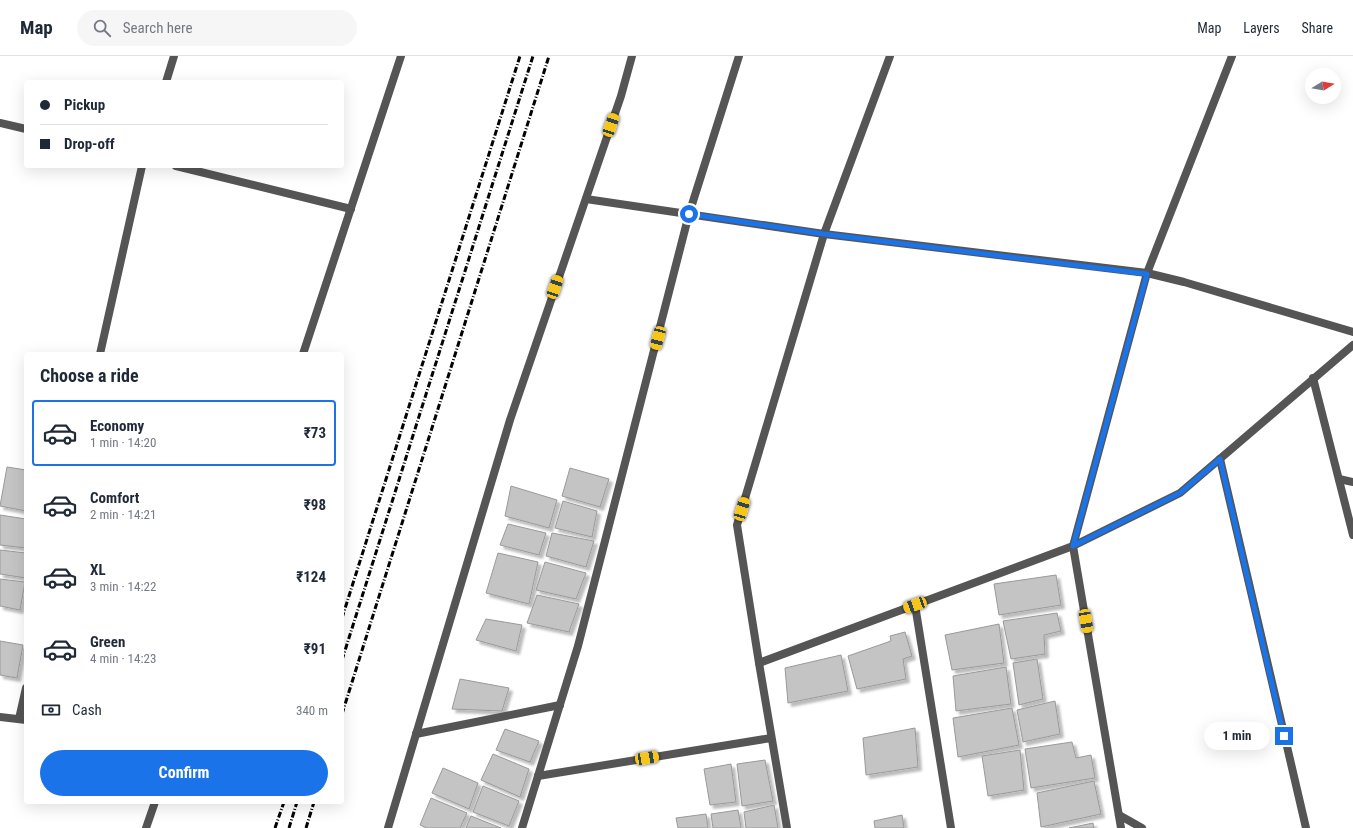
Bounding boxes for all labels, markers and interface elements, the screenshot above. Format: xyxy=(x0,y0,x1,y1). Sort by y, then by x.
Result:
search box xyxy=(77,10,357,46)
text: Map xyxy=(20,16,53,39)
icon: search xyxy=(91,17,113,39)
text: Search here xyxy=(123,19,193,37)
text: Map xyxy=(1197,20,1221,36)
text: Layers xyxy=(1243,20,1280,36)
text: Share xyxy=(1302,20,1333,36)
north arrow xyxy=(1305,68,1341,104)
map controls xyxy=(1305,68,1341,104)
text: Pickup xyxy=(64,96,105,114)
car xyxy=(601,112,621,138)
text: Drop-off xyxy=(64,135,115,153)
route start xyxy=(680,205,698,223)
car xyxy=(545,274,565,300)
car xyxy=(649,325,667,351)
text: Choose a ride xyxy=(40,365,139,386)
icon: car xyxy=(42,415,78,451)
text: Economy xyxy=(90,417,144,435)
text: ₹73 xyxy=(304,424,326,442)
text: 1 min · 14:20 xyxy=(90,435,156,450)
icon: car xyxy=(42,487,78,523)
text: Comfort xyxy=(90,489,139,507)
text: ₹98 xyxy=(304,496,326,514)
car xyxy=(733,496,751,522)
text: 2 min · 14:21 xyxy=(90,507,156,522)
icon: car xyxy=(42,559,78,595)
text: XL xyxy=(90,561,106,579)
text: ₹124 xyxy=(296,568,326,586)
text: 3 min · 14:22 xyxy=(90,579,156,594)
car xyxy=(902,595,928,615)
car xyxy=(1078,608,1094,634)
icon: car xyxy=(42,631,78,667)
text: Green xyxy=(90,633,125,651)
text: ₹91 xyxy=(304,640,326,658)
text: 4 min · 14:23 xyxy=(90,651,156,666)
icon: cash xyxy=(40,699,62,721)
text: Cash xyxy=(72,701,102,719)
text: 340 m xyxy=(296,703,328,718)
callout: 1 min xyxy=(1204,722,1270,750)
route end xyxy=(1275,727,1293,745)
text: 1 min xyxy=(1223,728,1251,743)
button: Confirm xyxy=(40,750,328,796)
car xyxy=(634,750,660,766)

